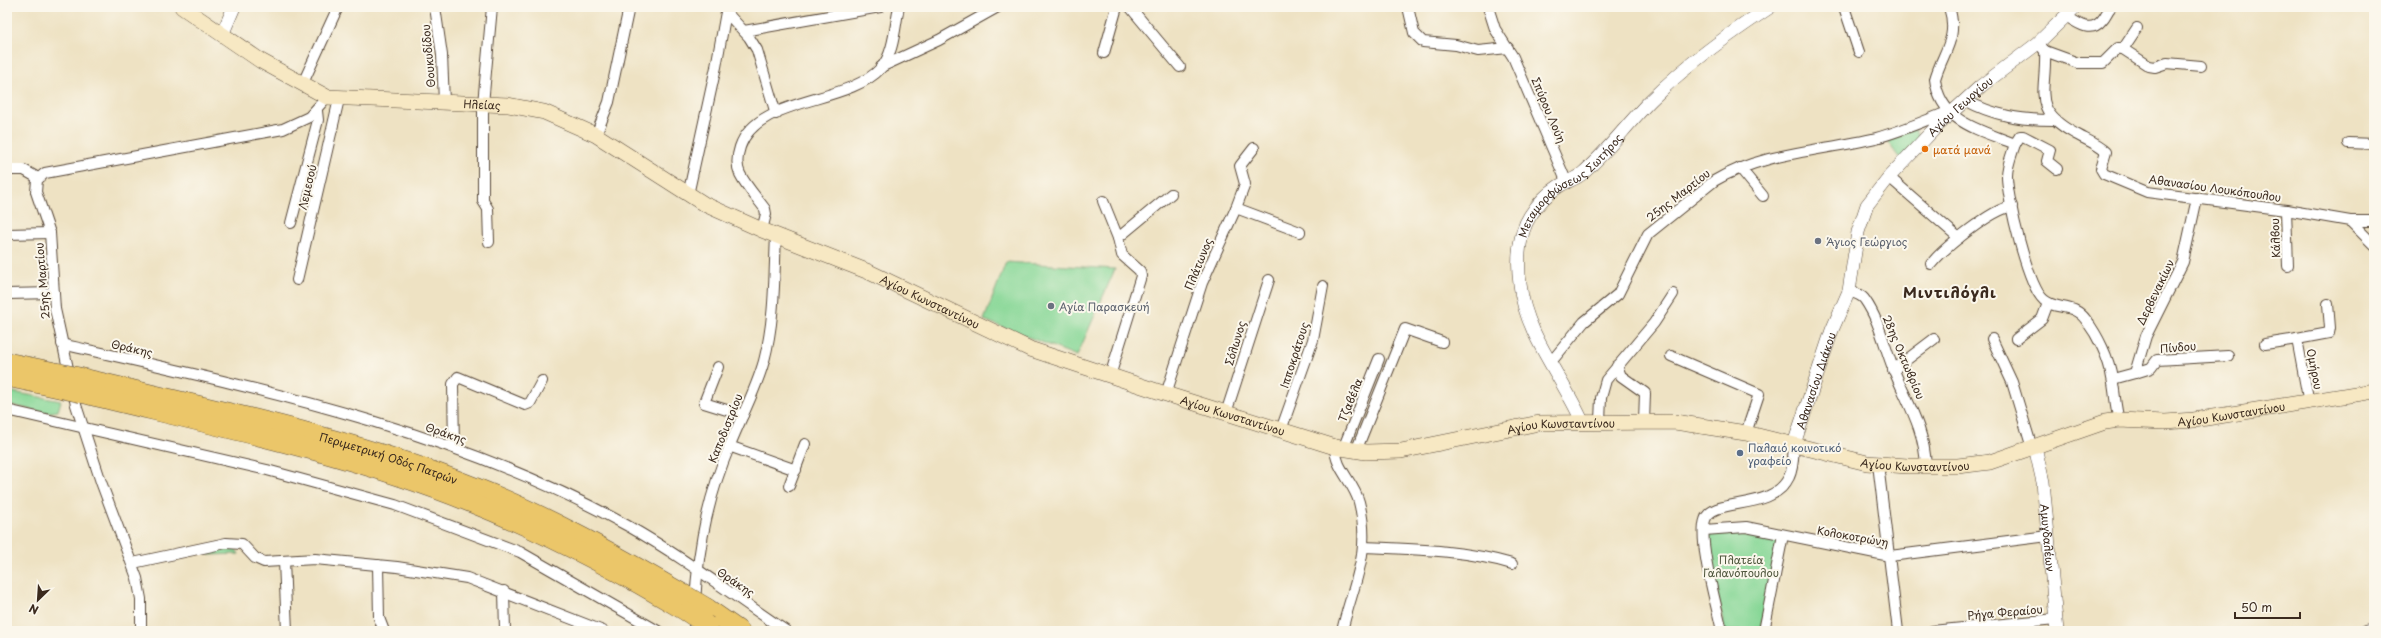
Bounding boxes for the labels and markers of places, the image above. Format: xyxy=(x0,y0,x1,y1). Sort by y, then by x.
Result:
place label: ματά μανά xyxy=(1933,141,1991,158)
marker: ματά μανά xyxy=(1920,144,1930,154)
place label: Άγιος Γεώργιος xyxy=(1826,233,1908,250)
marker: Άγιος Γεώργιος xyxy=(1813,236,1823,246)
place label: Αγία Παρασκευή xyxy=(1059,298,1150,315)
marker: Αγία Παρασκευή xyxy=(1046,301,1056,311)
place label: Παλαιό κοινοτικό γραφείο xyxy=(1748,439,1841,469)
marker: Παλαιό κοινοτικό γραφείο xyxy=(1735,448,1745,458)

